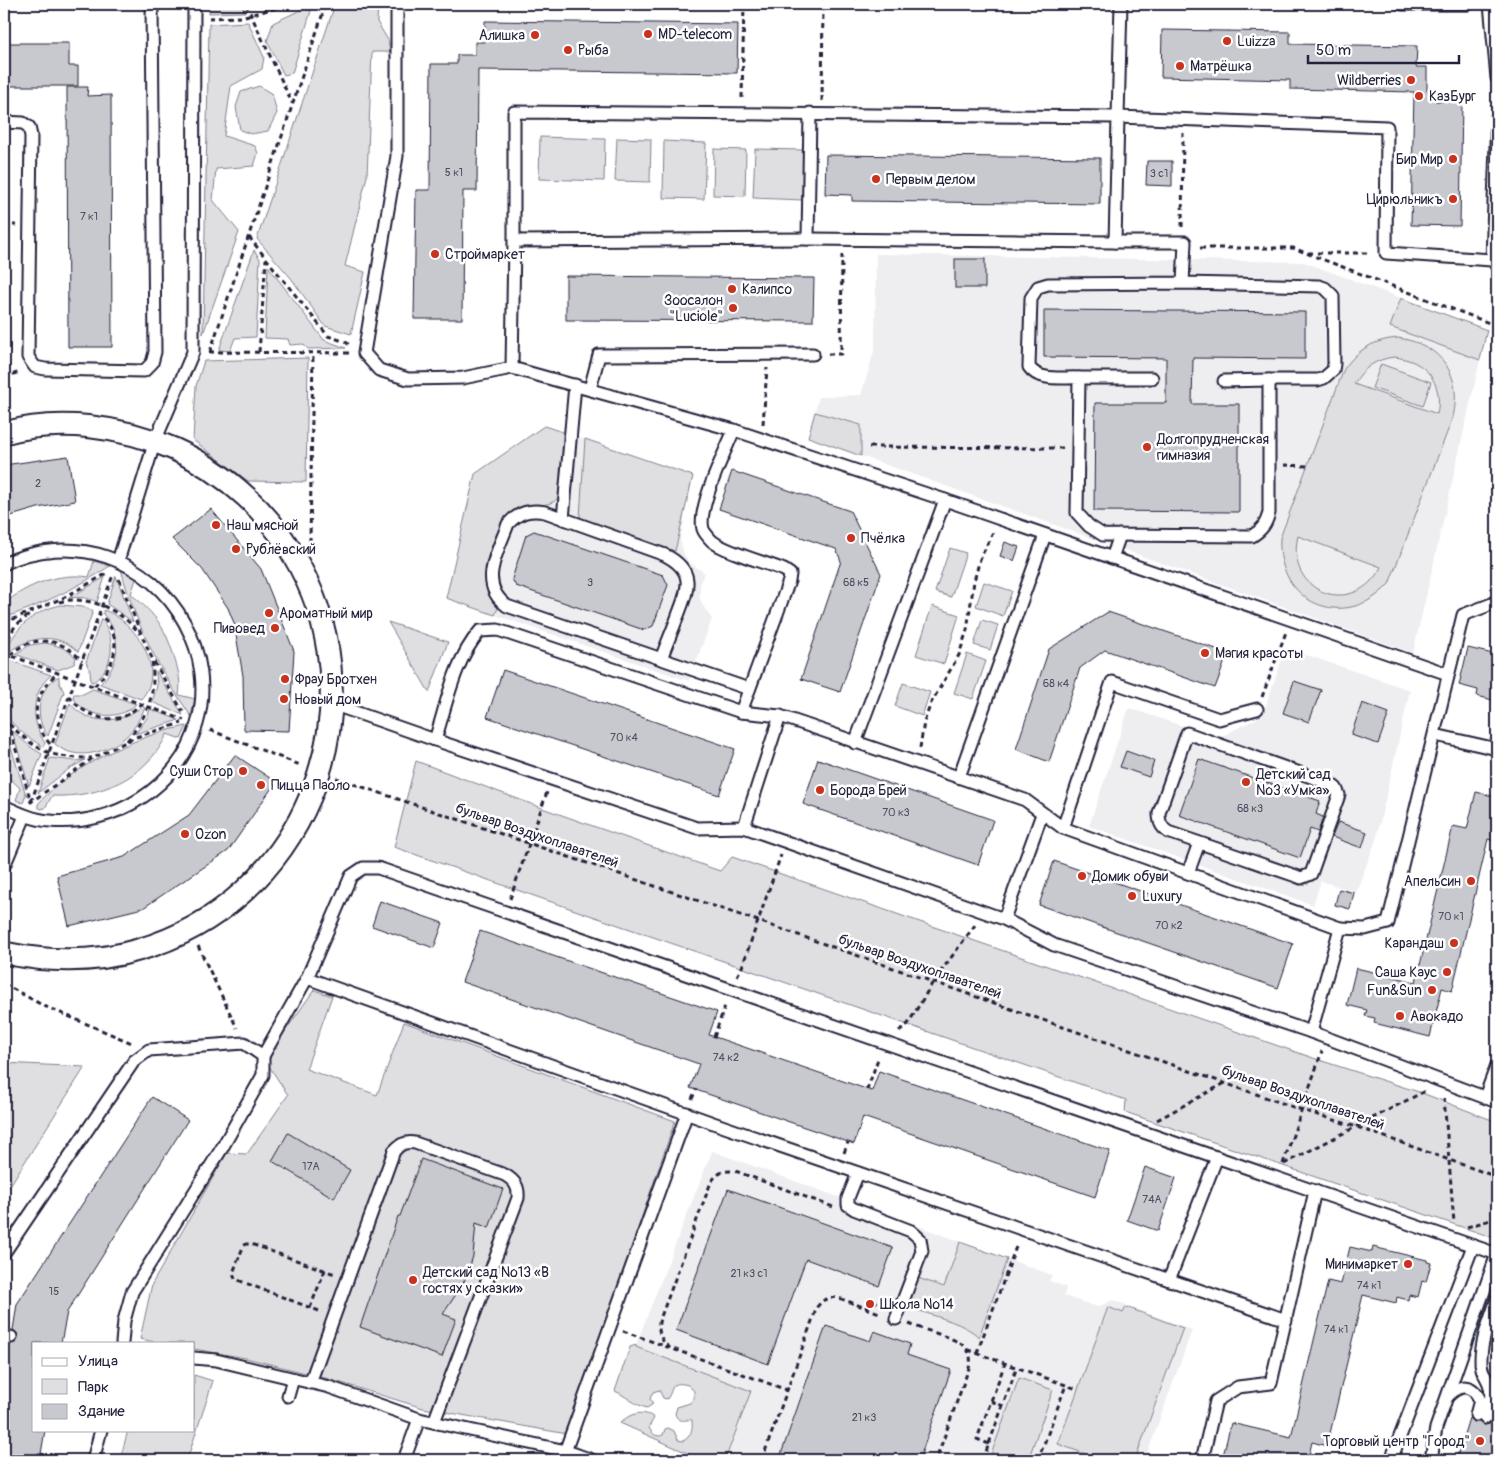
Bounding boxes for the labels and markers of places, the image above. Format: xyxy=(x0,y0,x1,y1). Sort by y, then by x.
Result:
place label: MD-telecom xyxy=(658,26,732,43)
place label: Алишка xyxy=(479,27,525,44)
marker: MD-telecom xyxy=(642,28,654,40)
marker: Алишка xyxy=(529,29,541,41)
place label: Luizza xyxy=(1237,33,1276,50)
marker: Luizza xyxy=(1221,35,1233,47)
place label: Рыба xyxy=(578,42,609,59)
marker: Рыба xyxy=(562,44,574,56)
place label: Матрёшка xyxy=(1190,58,1251,75)
marker: Матрёшка xyxy=(1174,60,1186,72)
place label: Wildberries xyxy=(1337,72,1402,89)
marker: Wildberries xyxy=(1405,74,1417,86)
place label: КазБург xyxy=(1429,88,1476,105)
marker: КазБург xyxy=(1413,90,1425,102)
place label: Бир Мир xyxy=(1396,151,1443,168)
marker: Бир Мир xyxy=(1447,153,1459,165)
place label: Первым делом xyxy=(886,171,975,188)
marker: Первым делом xyxy=(870,173,882,185)
place label: Цирюльникъ xyxy=(1366,191,1443,208)
marker: Цирюльникъ xyxy=(1447,193,1459,205)
place label: Строймаркет xyxy=(445,246,525,263)
marker: Строймаркет xyxy=(429,248,441,260)
place label: Калипсо xyxy=(742,281,792,298)
marker: Калипсо xyxy=(726,283,738,295)
place label: Зоосалон "Luciole" xyxy=(664,292,723,325)
marker: Зоосалон "Luciole" xyxy=(727,302,739,314)
place label: Долгопрудненская гимназия xyxy=(1156,431,1269,464)
marker: Долгопрудненская гимназия xyxy=(1141,441,1153,453)
place label: Наш мясной xyxy=(226,517,298,534)
marker: Наш мясной xyxy=(210,519,222,531)
place label: Пчёлка xyxy=(861,530,905,547)
marker: Пчёлка xyxy=(845,532,857,544)
place label: Рублёвский xyxy=(246,541,316,558)
marker: Рублёвский xyxy=(230,543,242,555)
place label: Ароматный мир xyxy=(279,605,373,622)
marker: Ароматный мир xyxy=(263,607,275,619)
place label: Пивовед xyxy=(214,620,266,637)
marker: Пивовед xyxy=(269,622,281,634)
place label: Магия красоты xyxy=(1215,645,1303,662)
marker: Магия красоты xyxy=(1199,647,1211,659)
place label: Фрау Бротхен xyxy=(295,671,377,688)
marker: Фрау Бротхен xyxy=(279,673,291,685)
place label: Новый дом xyxy=(294,691,361,708)
marker: Новый дом xyxy=(278,693,290,705)
place label: Суши Стор xyxy=(169,763,233,780)
marker: Суши Стор xyxy=(237,765,249,777)
place label: Детский сад №3 «Умка» xyxy=(1255,766,1331,799)
marker: Детский сад №3 «Умка» xyxy=(1240,776,1252,788)
place label: Пицца Паоло xyxy=(271,777,351,794)
marker: Пицца Паоло xyxy=(255,779,267,791)
place label: Борода Брей xyxy=(830,782,907,799)
marker: Борода Брей xyxy=(814,784,826,796)
place label: Ozon xyxy=(195,826,227,843)
marker: Ozon xyxy=(179,828,191,840)
place label: Домик обуви xyxy=(1091,868,1168,885)
marker: Домик обуви xyxy=(1076,870,1088,882)
place label: Апельсин xyxy=(1404,873,1461,890)
marker: Апельсин xyxy=(1465,875,1477,887)
place label: Luxury xyxy=(1142,888,1182,905)
marker: Luxury xyxy=(1126,890,1138,902)
place label: Карандаш xyxy=(1385,935,1444,952)
marker: Карандаш xyxy=(1448,937,1460,949)
place label: Саша Каус xyxy=(1375,964,1437,981)
marker: Саша Каус xyxy=(1441,966,1453,978)
place label: Fun&Sun xyxy=(1367,982,1422,999)
marker: Fun&Sun xyxy=(1426,984,1438,996)
place label: Авокадо xyxy=(1410,1008,1464,1025)
marker: Авокадо xyxy=(1394,1010,1406,1022)
place label: Минимаркет xyxy=(1325,1256,1398,1273)
marker: Минимаркет xyxy=(1402,1258,1414,1270)
place label: Детский сад №13 «В гостях у сказки» xyxy=(422,1264,549,1297)
marker: Детский сад №13 «В гостях у сказки» xyxy=(407,1274,419,1286)
place label: Школа №14 xyxy=(880,1296,954,1313)
marker: Школа №14 xyxy=(864,1298,876,1310)
place label: Торговый центр "Город" xyxy=(1323,1433,1470,1450)
marker: Торговый центр "Город" xyxy=(1474,1435,1486,1447)

